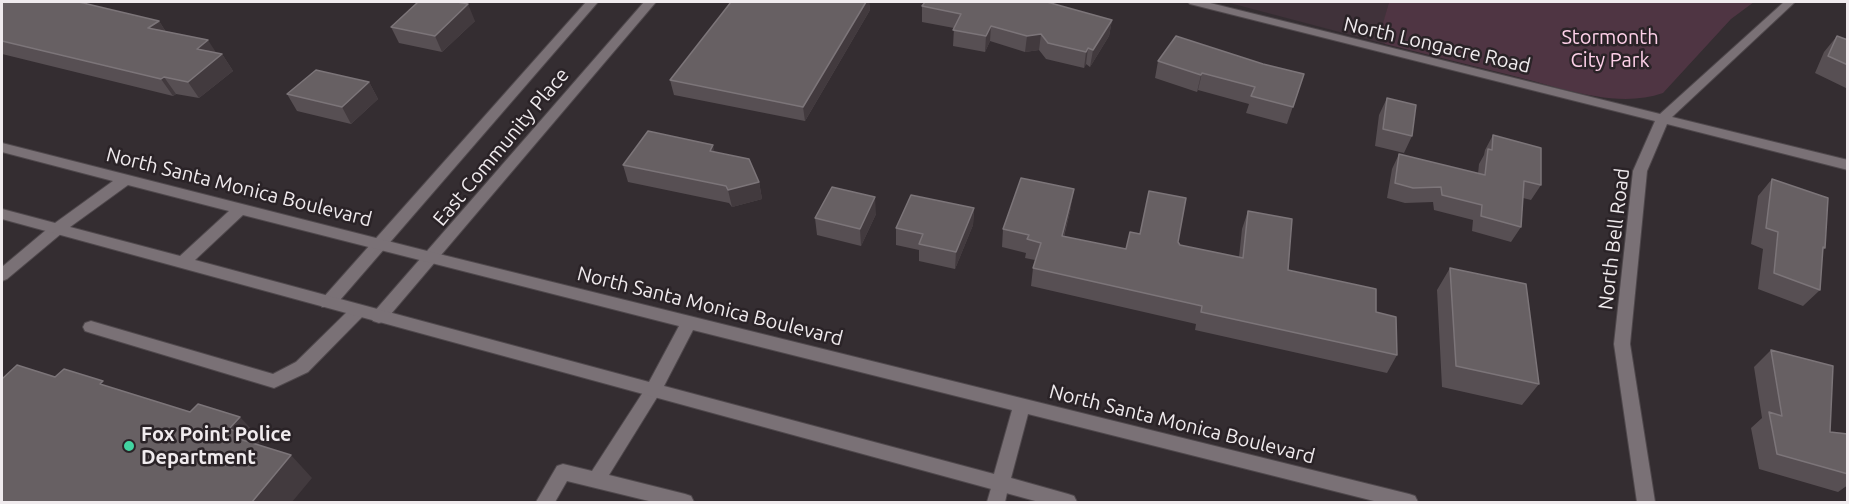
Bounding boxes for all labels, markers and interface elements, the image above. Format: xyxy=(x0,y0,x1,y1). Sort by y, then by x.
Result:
street label: North Longacre Road xyxy=(1341,12,1533,78)
park label: Stormonth City Park xyxy=(1561,25,1659,72)
street label: East Community Place xyxy=(428,63,574,231)
street label: North Santa Monica Boulevard xyxy=(104,142,374,232)
street label: North Bell Road xyxy=(1593,167,1635,311)
street label: North Santa Monica Boulevard xyxy=(575,261,845,351)
street label: North Santa Monica Boulevard xyxy=(1047,379,1317,469)
place label: Fox Point Police Department xyxy=(141,422,291,469)
marker: Fox Point Police Department xyxy=(122,439,136,453)

